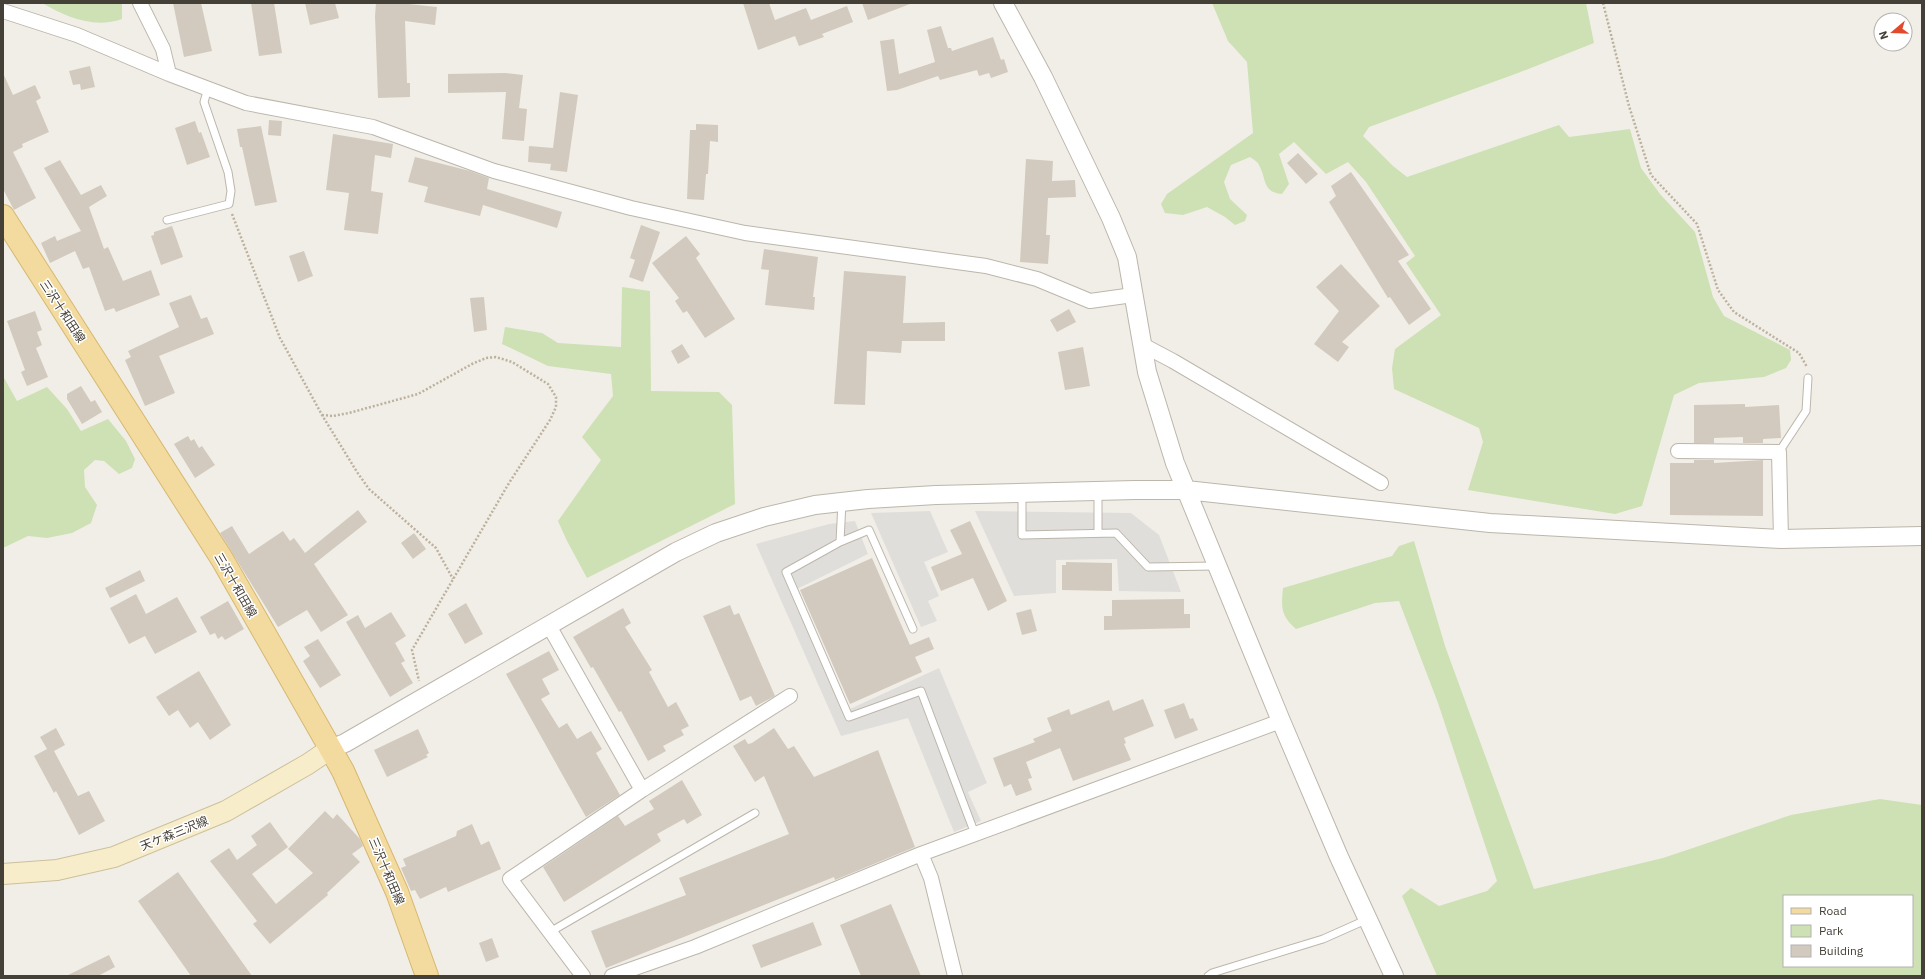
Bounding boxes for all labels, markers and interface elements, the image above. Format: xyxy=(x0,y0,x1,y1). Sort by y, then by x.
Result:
north arrow xyxy=(1873,12,1913,52)
text: N xyxy=(1876,29,1891,41)
street label: 三沢十和田線 xyxy=(37,277,89,345)
street label: 三沢十和田線 xyxy=(212,550,260,620)
street label: 天ケ森三沢線 xyxy=(138,813,210,853)
street label: 三沢十和田線 xyxy=(366,835,408,907)
legend xyxy=(1783,895,1913,967)
text: Road xyxy=(1819,903,1847,918)
text: Park xyxy=(1819,923,1844,938)
text: Building xyxy=(1819,943,1864,958)

